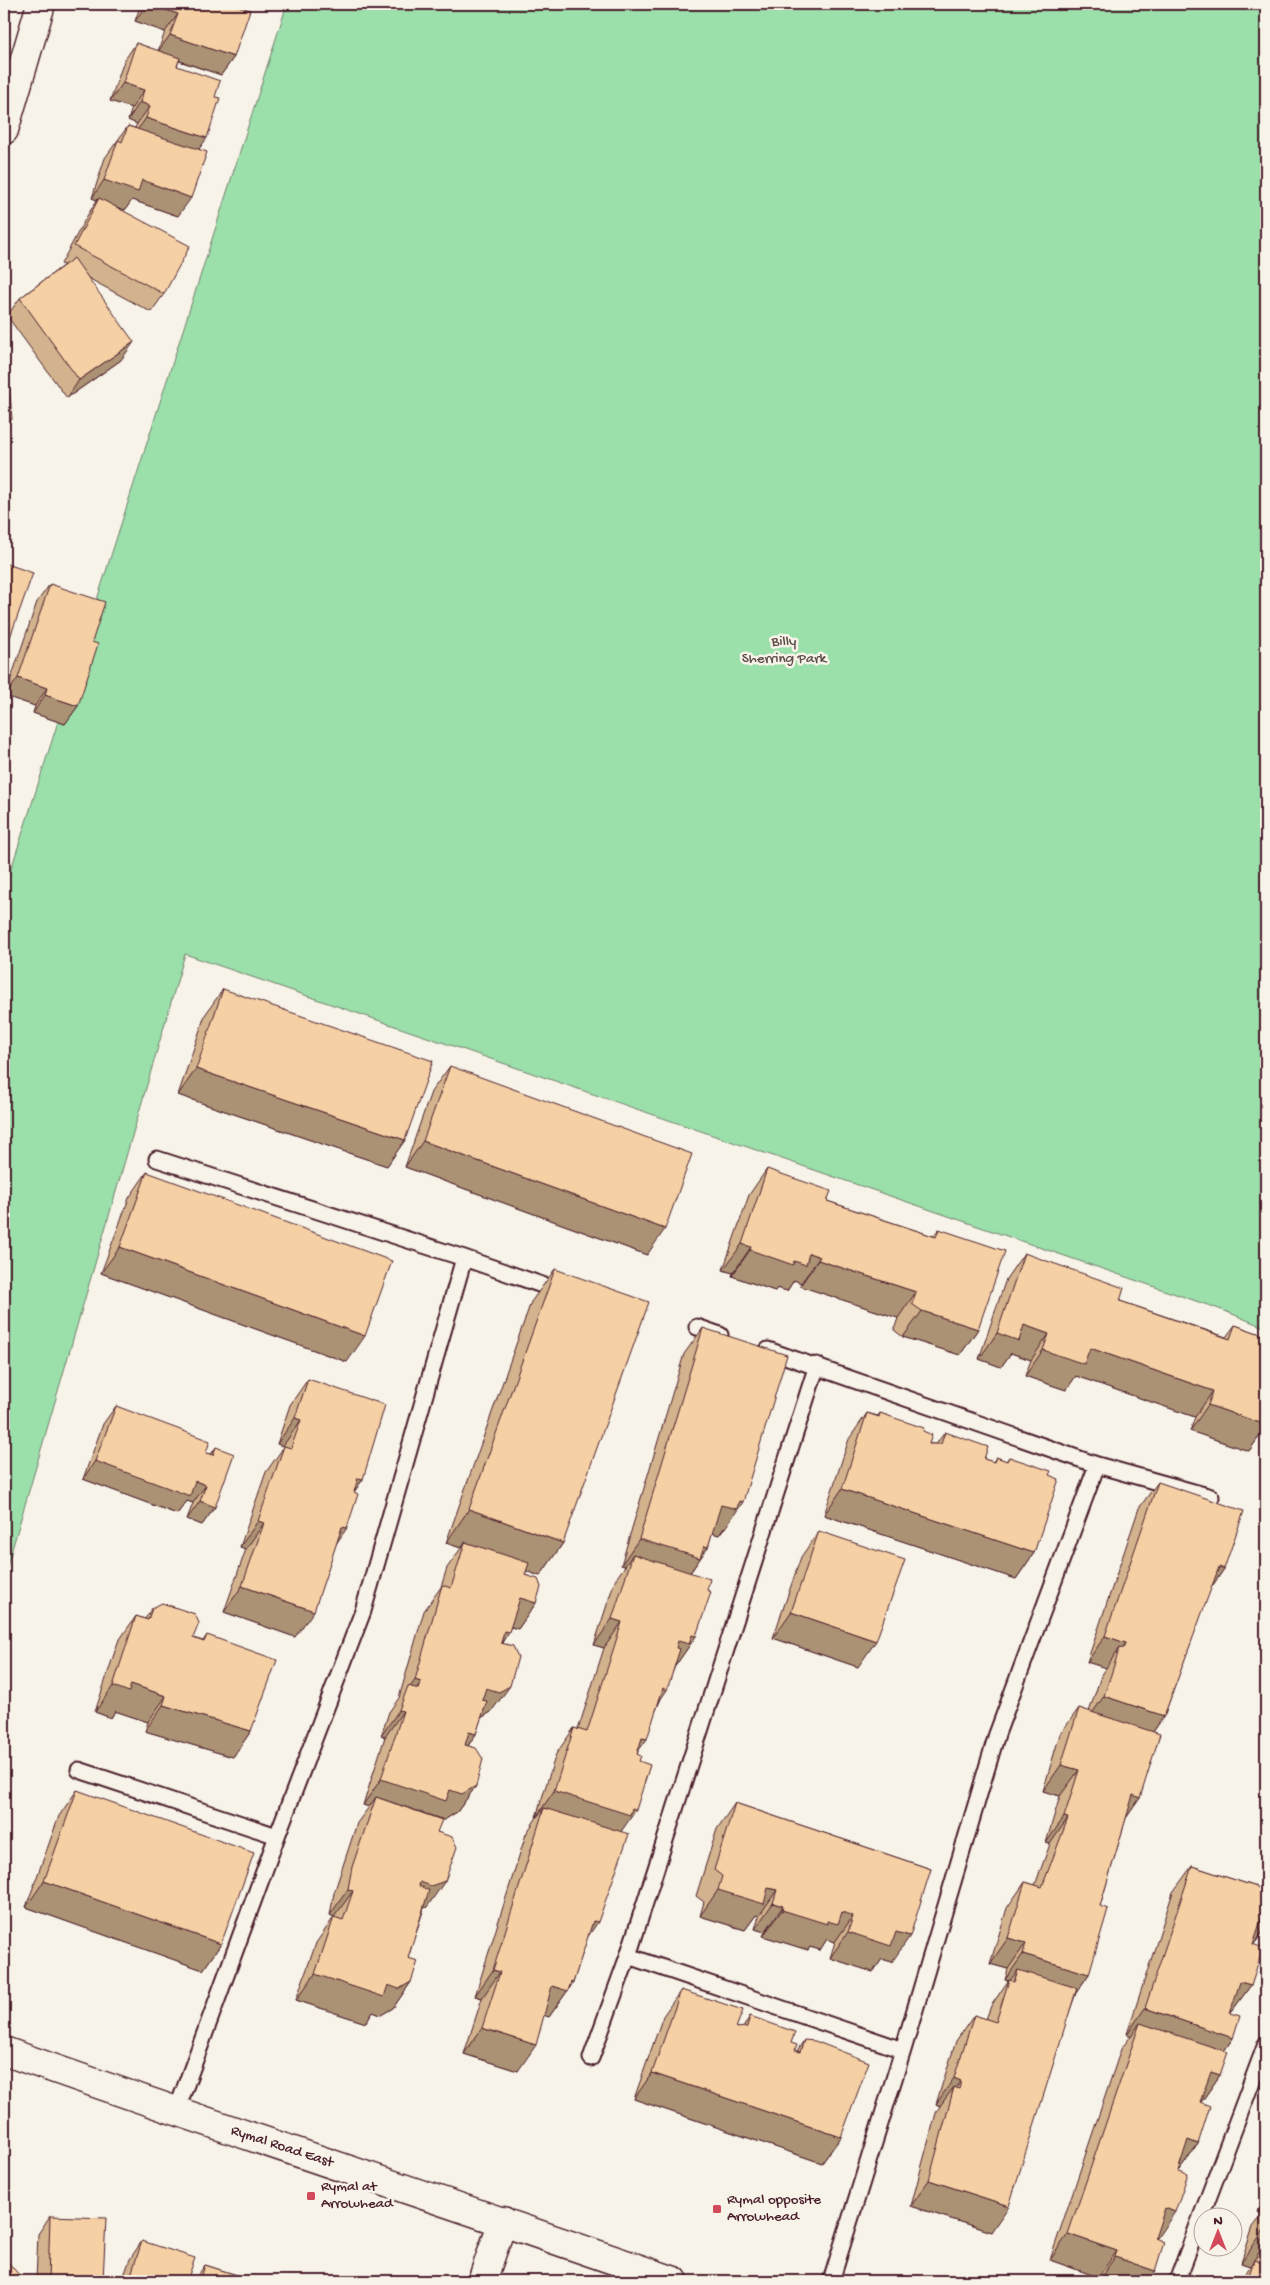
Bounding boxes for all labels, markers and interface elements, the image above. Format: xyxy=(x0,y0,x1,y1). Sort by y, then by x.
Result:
park label: Billy Sherring Park xyxy=(742,633,828,668)
street label: Rymal Road East xyxy=(228,2122,337,2173)
place label: Rymal at Arrowhead xyxy=(321,2178,394,2213)
marker: Rymal at Arrowhead xyxy=(305,2190,317,2202)
place label: Rymal opposite Arrowhead xyxy=(727,2191,821,2226)
marker: Rymal opposite Arrowhead xyxy=(711,2203,723,2215)
north arrow xyxy=(1192,2208,1242,2258)
text: N xyxy=(1213,2213,1223,2230)

